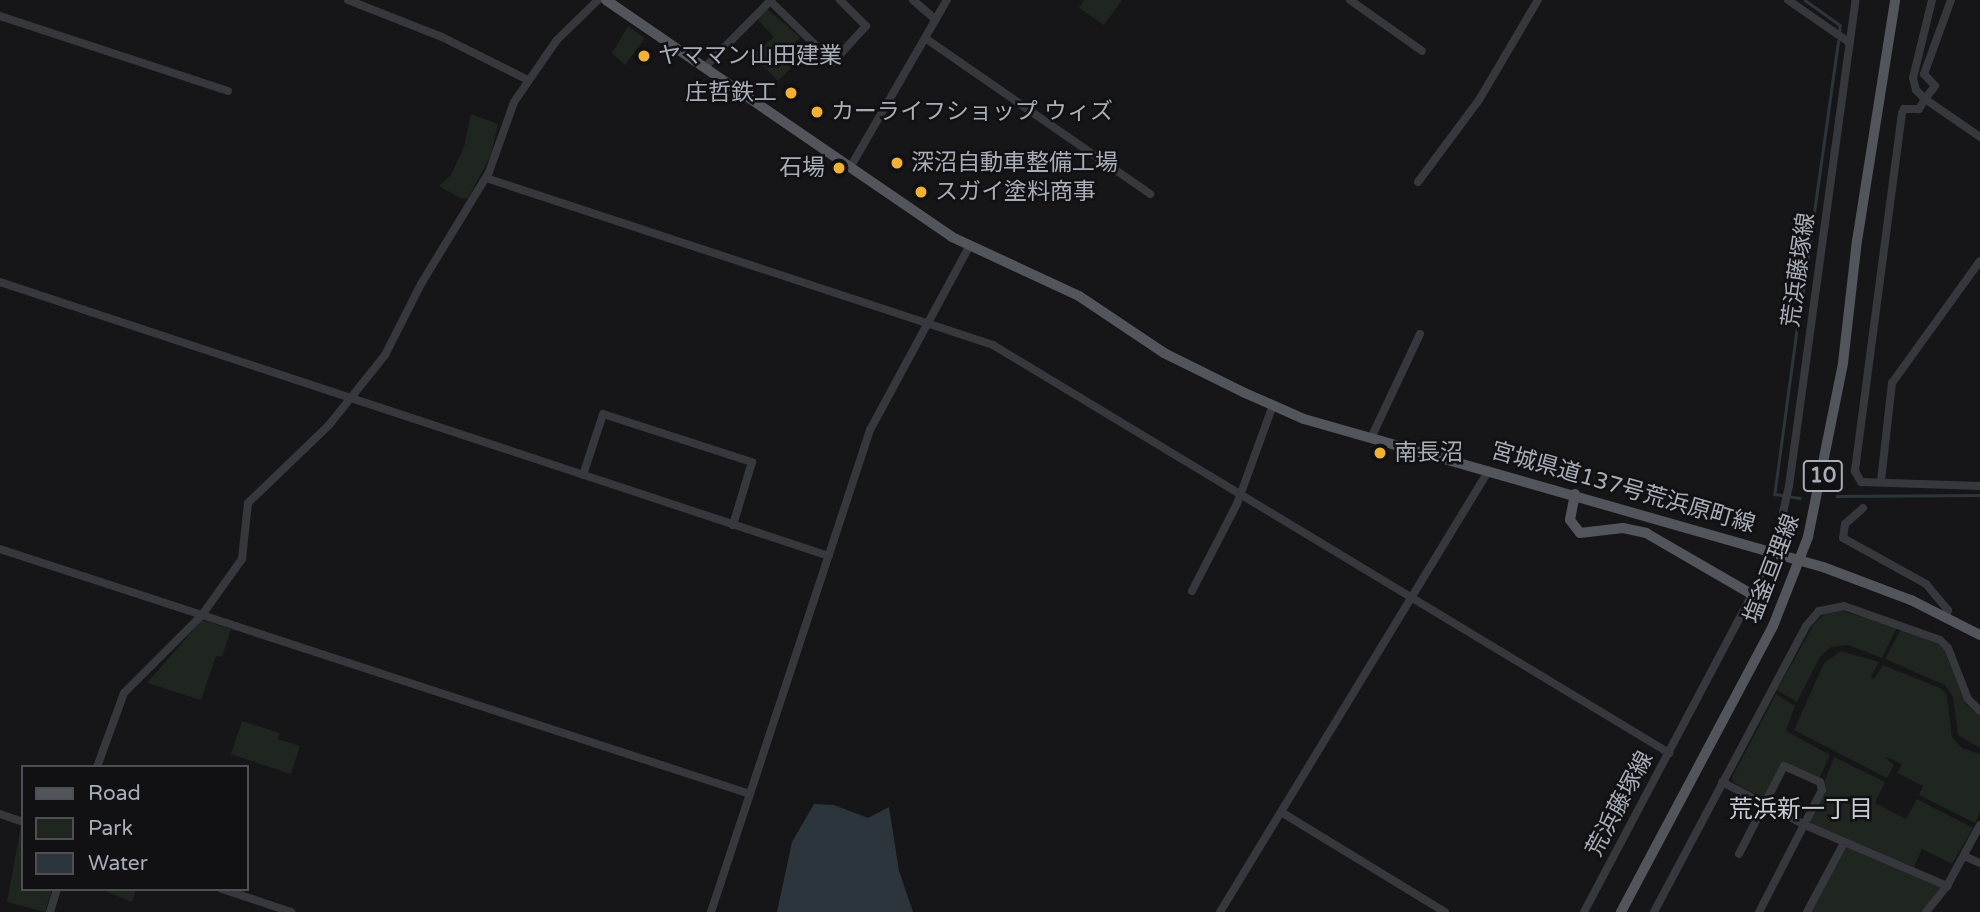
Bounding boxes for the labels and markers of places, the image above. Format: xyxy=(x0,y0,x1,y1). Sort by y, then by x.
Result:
place label: ヤママン山田建業 xyxy=(658,42,842,70)
marker: ヤママン山田建業 xyxy=(636,48,652,64)
place label: 庄哲鉄工 xyxy=(685,79,777,107)
marker: 庄哲鉄工 xyxy=(783,85,799,101)
place label: カーライフショップ ウィズ xyxy=(831,98,1113,126)
marker: カーライフショップ ウィズ xyxy=(809,104,825,120)
place label: 深沼自動車整備工場 xyxy=(911,149,1118,177)
place label: 石場 xyxy=(779,154,825,182)
marker: 深沼自動車整備工場 xyxy=(889,155,905,171)
marker: 石場 xyxy=(831,160,847,176)
place label: スガイ塗料商事 xyxy=(935,178,1096,206)
marker: スガイ塗料商事 xyxy=(913,184,929,200)
place label: 南長沼 xyxy=(1394,439,1463,467)
marker: 南長沼 xyxy=(1372,445,1388,461)

